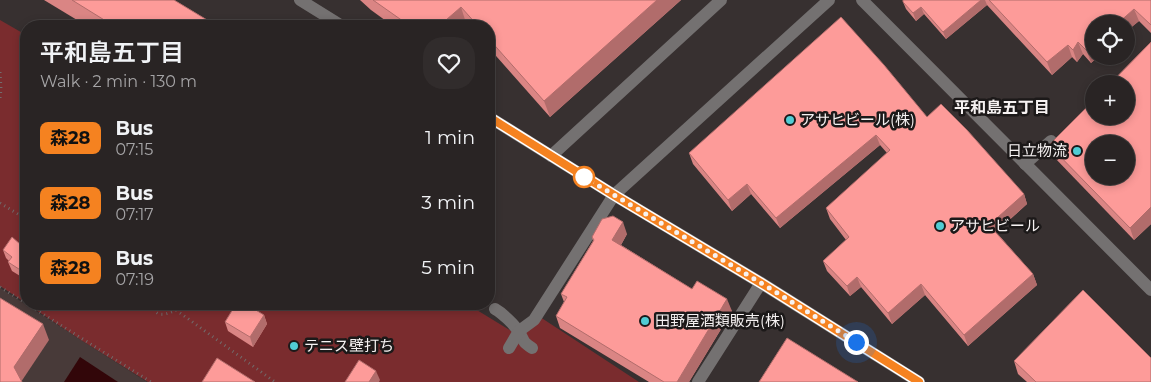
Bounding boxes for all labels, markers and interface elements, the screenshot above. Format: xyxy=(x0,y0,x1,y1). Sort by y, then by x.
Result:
map controls xyxy=(1085,15,1135,185)
button: locate xyxy=(1085,15,1135,65)
button: heart xyxy=(423,37,475,89)
text: 平和島五丁目 xyxy=(40,38,184,67)
text: Walk · 2 min · 130 m xyxy=(40,72,197,91)
button: + xyxy=(1085,75,1135,125)
district label: 平和島五丁目 xyxy=(954,98,1050,117)
place label: アサヒビール(株) xyxy=(800,110,915,129)
marker: アサヒビール(株) xyxy=(784,114,796,126)
text: Bus xyxy=(116,117,153,140)
text: 1 min xyxy=(425,126,475,149)
text: 森28 xyxy=(50,127,91,149)
button: − xyxy=(1085,135,1135,185)
text: 07:15 xyxy=(116,140,153,159)
place label: 日立物流 xyxy=(1007,141,1067,160)
marker: 日立物流 xyxy=(1071,145,1083,157)
unlabelled marker xyxy=(573,166,595,188)
text: Bus xyxy=(116,182,153,205)
text: 3 min xyxy=(421,191,475,214)
text: 森28 xyxy=(50,192,91,214)
text: 07:17 xyxy=(116,205,154,224)
place label: アサヒビール xyxy=(950,216,1040,235)
marker: アサヒビール xyxy=(934,220,946,232)
text: Bus xyxy=(116,247,153,270)
text: 5 min xyxy=(421,256,475,279)
text: 森28 xyxy=(50,257,91,279)
text: 07:19 xyxy=(116,270,154,289)
place label: 田野屋酒類販売(株) xyxy=(655,311,785,330)
marker: 田野屋酒類販売(株) xyxy=(639,315,651,327)
your location xyxy=(844,330,869,355)
place label: テニス壁打ち xyxy=(304,336,394,355)
marker: テニス壁打ち xyxy=(288,340,300,352)

